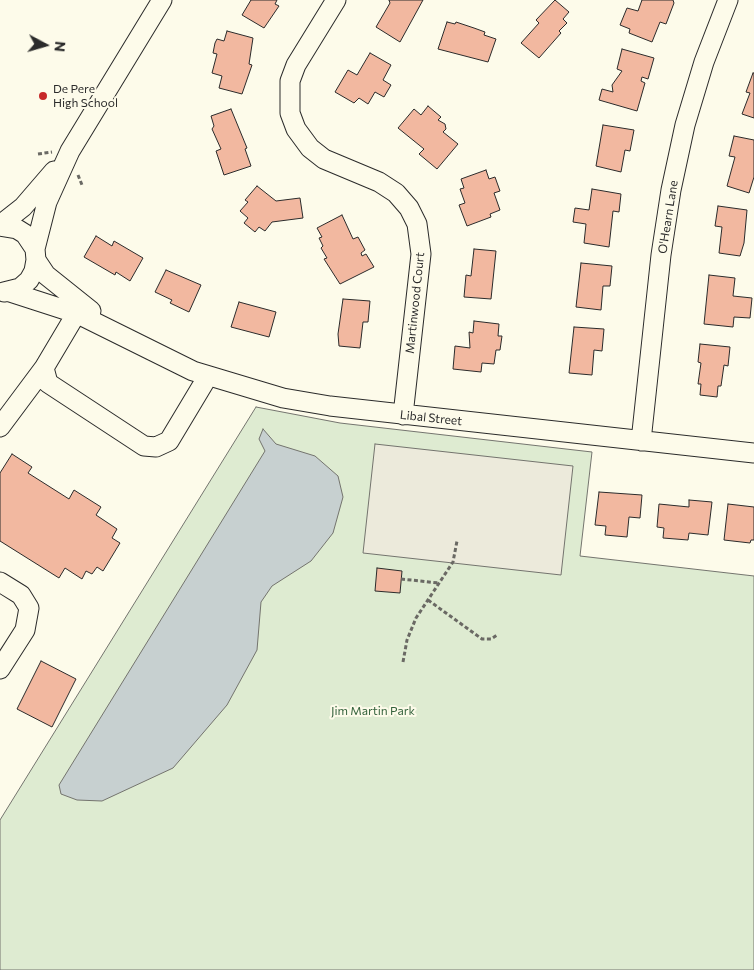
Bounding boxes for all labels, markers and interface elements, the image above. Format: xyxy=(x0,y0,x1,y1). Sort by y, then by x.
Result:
north arrow xyxy=(20,20,70,70)
text: N xyxy=(51,41,69,53)
place label: De Pere High School xyxy=(53,82,118,110)
marker: De Pere High School xyxy=(37,90,49,102)
street label: O'Hearn Lane xyxy=(655,179,681,255)
street label: Martinwood Court xyxy=(403,252,427,354)
street label: Libal Street xyxy=(399,408,463,428)
park label: Jim Martin Park xyxy=(331,704,415,718)

